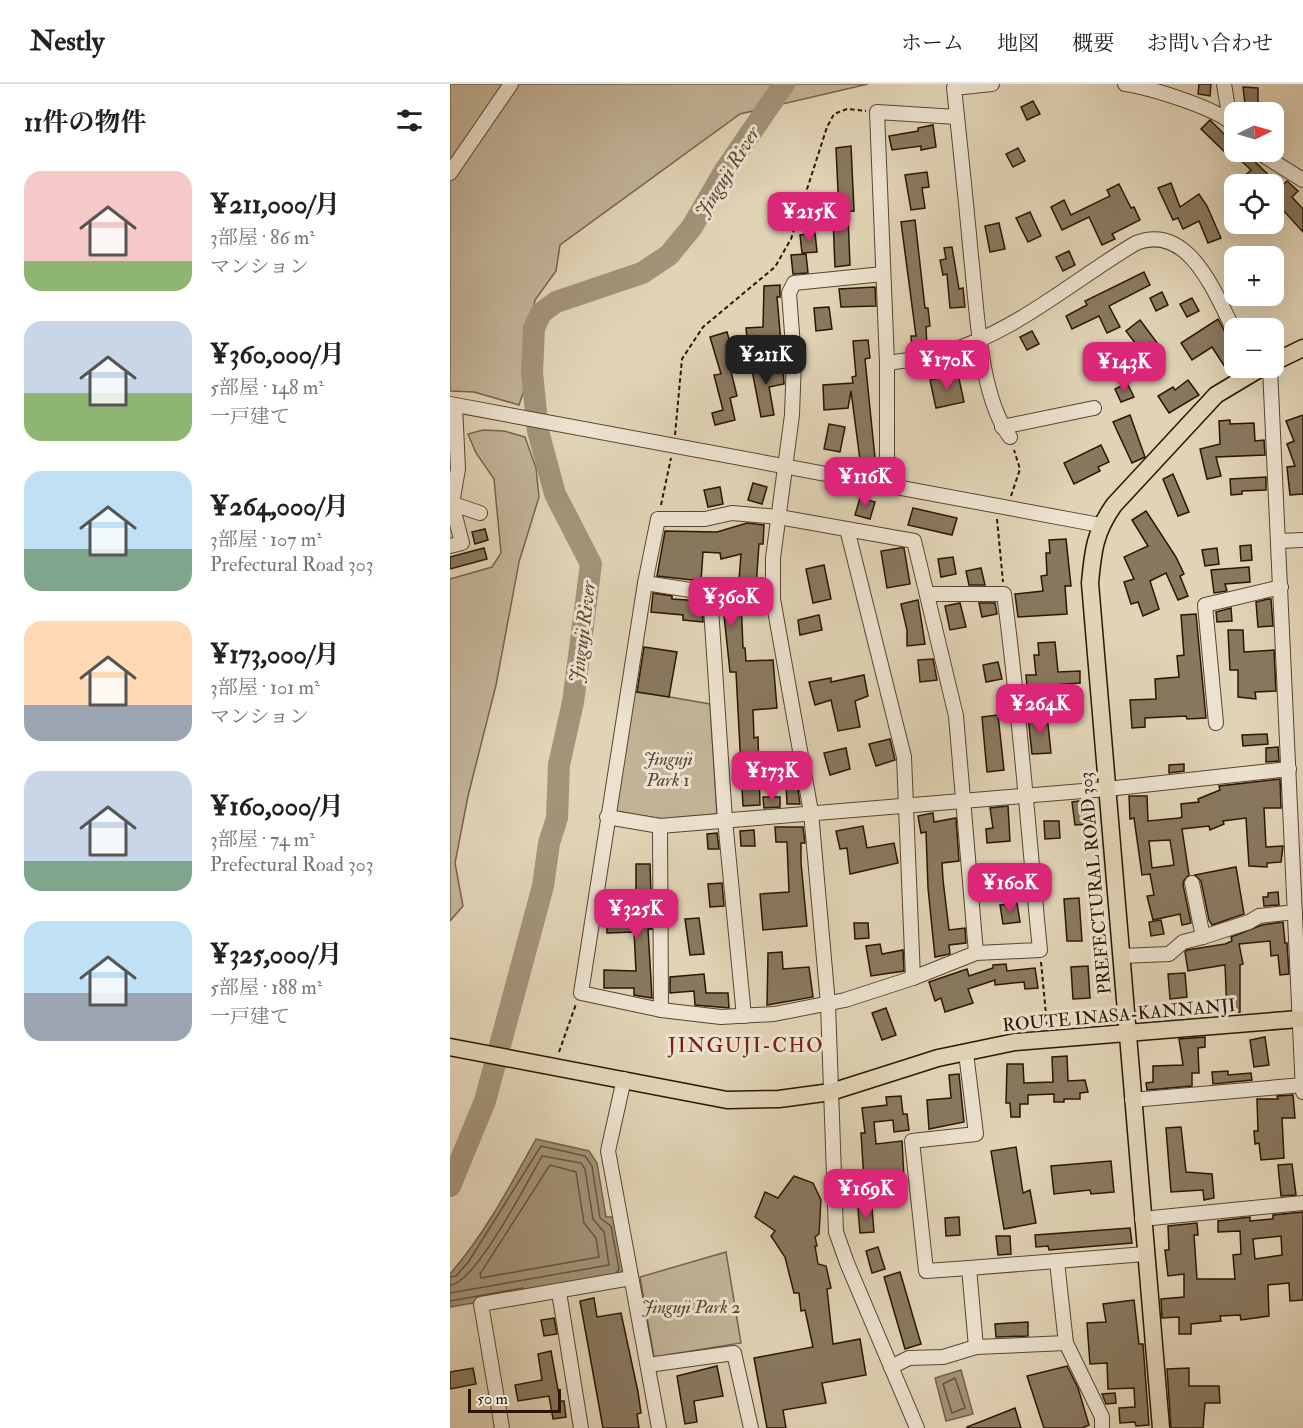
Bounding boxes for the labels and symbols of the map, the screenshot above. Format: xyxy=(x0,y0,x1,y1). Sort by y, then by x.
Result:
north arrow xyxy=(1224,102,1284,162)
water label: Jinguji River xyxy=(690,121,766,222)
pin: ¥215K xyxy=(767,192,851,243)
pin: ¥211K xyxy=(724,335,808,386)
pin: ¥170K xyxy=(905,340,989,391)
pin: ¥143K xyxy=(1082,342,1166,393)
pin: ¥116K xyxy=(823,457,907,508)
pin: ¥360K xyxy=(689,577,773,628)
water label: Jinguji River xyxy=(564,578,601,684)
pin: ¥264K xyxy=(998,684,1082,735)
park label: Jinguji Park 1 xyxy=(643,748,693,792)
pin: ¥173K xyxy=(730,751,814,802)
street label: PREFECTURAL ROAD 303 xyxy=(1074,771,1117,995)
pin: ¥160K xyxy=(968,863,1052,914)
pin: ¥325K xyxy=(594,889,678,940)
street label: ROUTE INASA-KANNANJI xyxy=(1002,994,1237,1037)
district label: JINGUJI-CHO xyxy=(667,1033,824,1058)
pin: ¥169K xyxy=(824,1169,908,1220)
park label: Jinguji Park 2 xyxy=(641,1296,741,1319)
scale bar xyxy=(468,1386,561,1414)

